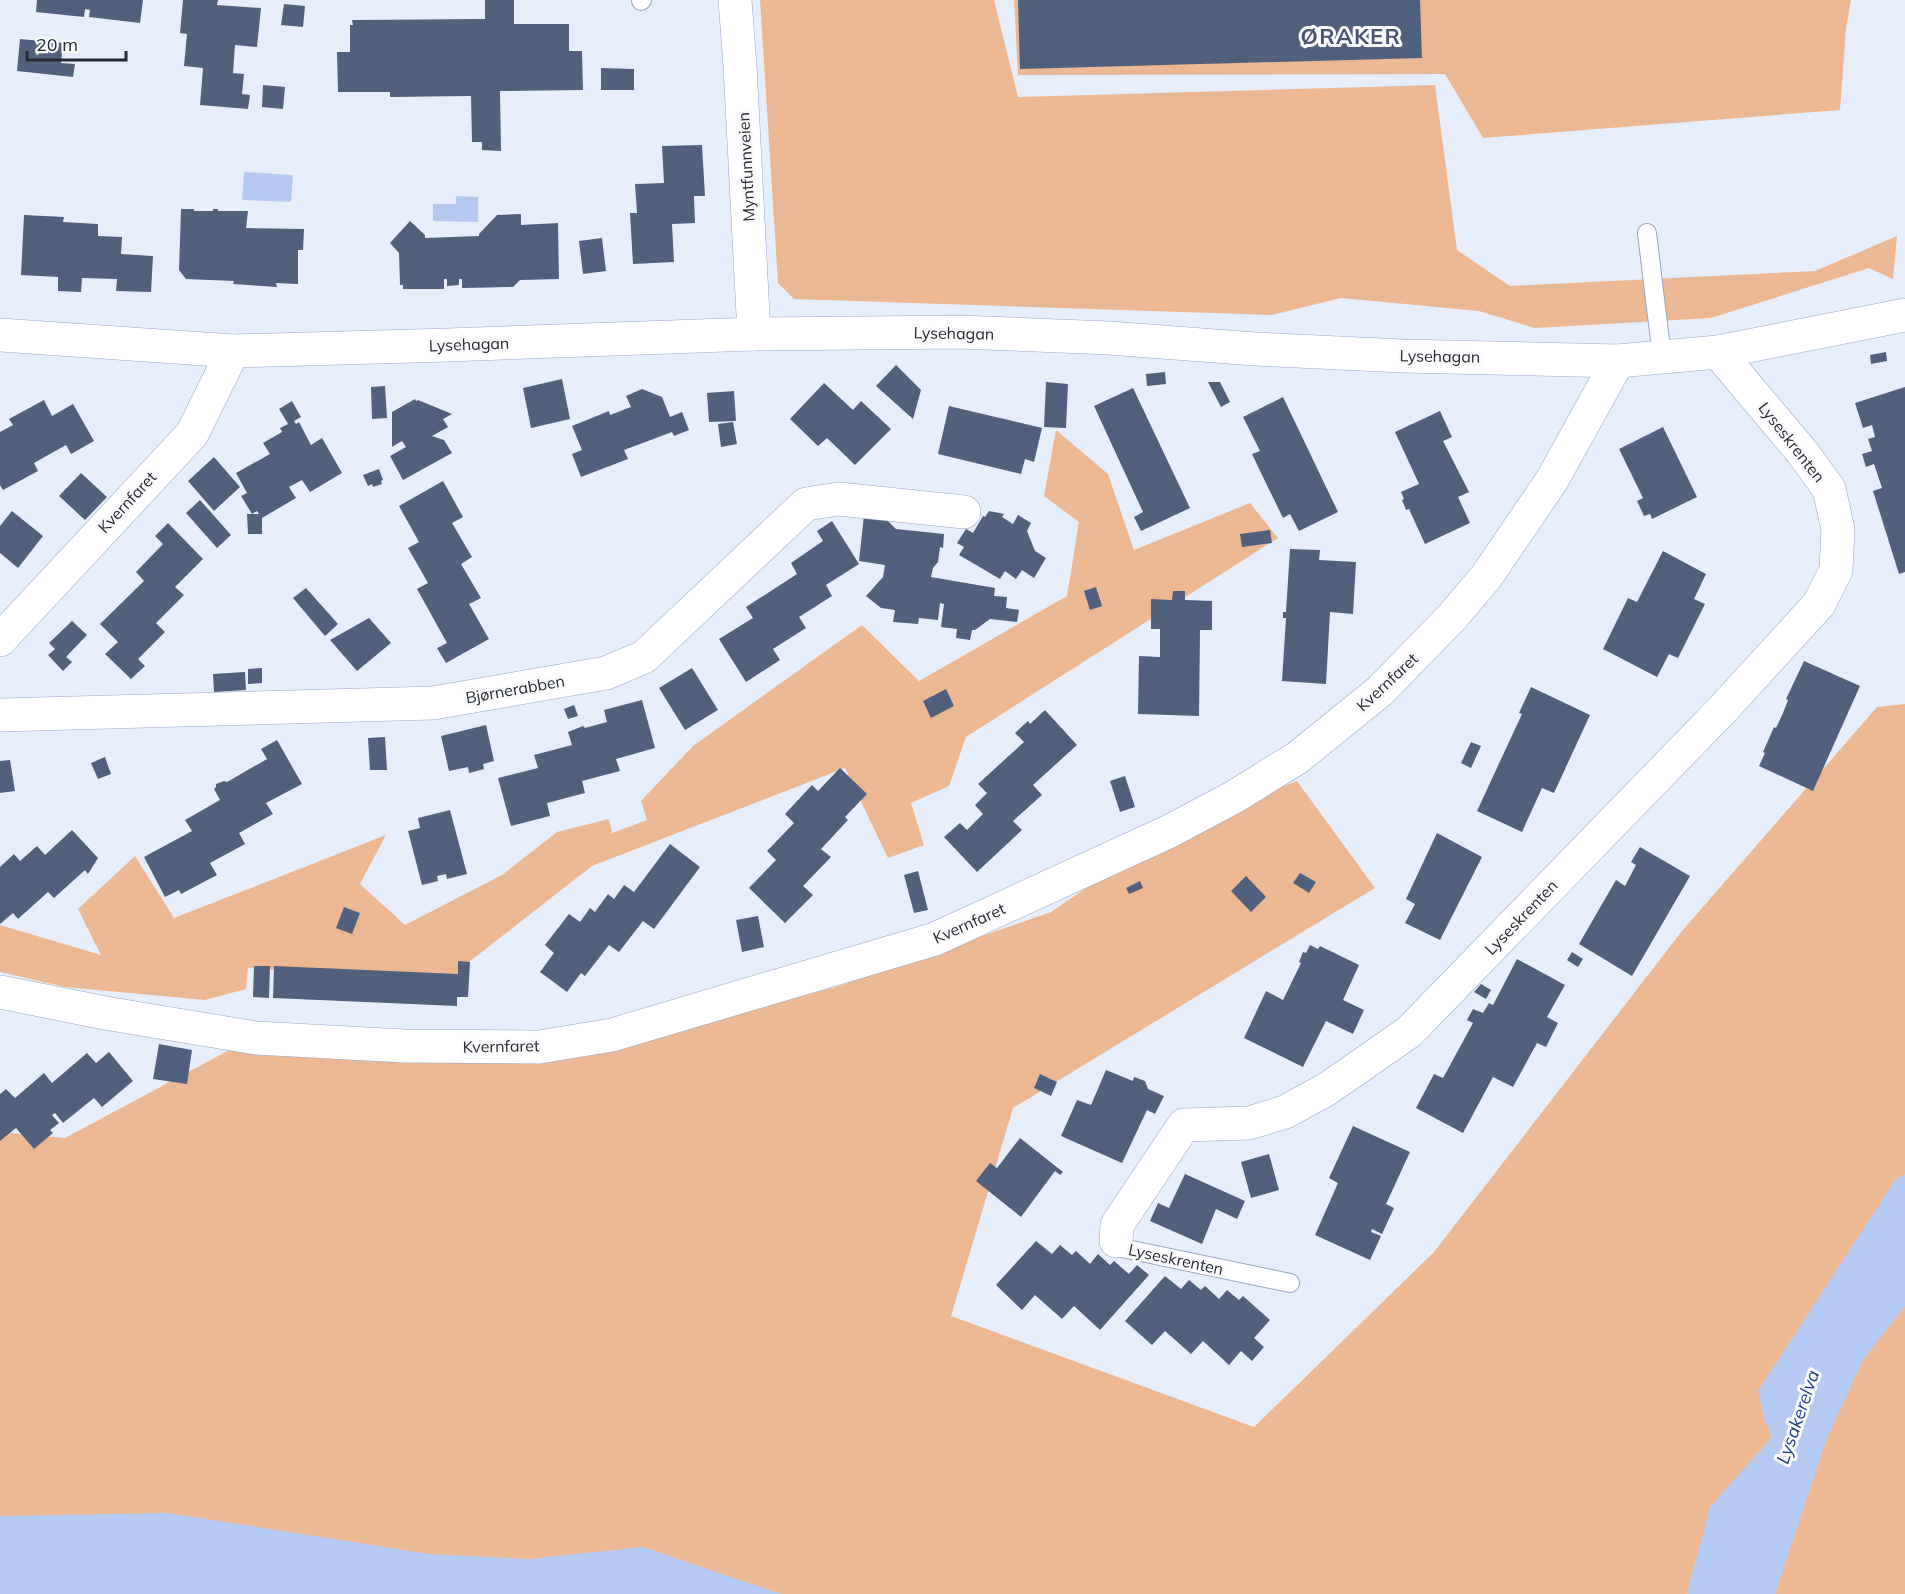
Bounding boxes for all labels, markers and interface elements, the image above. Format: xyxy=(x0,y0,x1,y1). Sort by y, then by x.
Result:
district label: ØRAKER xyxy=(1300,22,1402,50)
scale bar xyxy=(27,24,126,62)
text: 20 m xyxy=(36,33,78,56)
street label: Myntfunnveien xyxy=(733,112,759,222)
street label: Lysehagan xyxy=(914,322,994,344)
street label: Lysehagan xyxy=(428,333,510,355)
street label: Lysehagan xyxy=(1400,345,1480,367)
street label: Lyseskrenten xyxy=(1754,398,1830,486)
street label: Kvernfaret xyxy=(93,467,161,537)
street label: Kvernfaret xyxy=(1352,648,1422,716)
street label: Bjørnerabben xyxy=(464,670,566,708)
street label: Lyseskrenten xyxy=(1480,875,1562,959)
street label: Kvernfaret xyxy=(930,898,1009,948)
street label: Kvernfaret xyxy=(462,1035,540,1057)
street label: Lyseskrenten xyxy=(1127,1239,1225,1279)
water label: Lysakerelva xyxy=(1771,1367,1824,1467)

